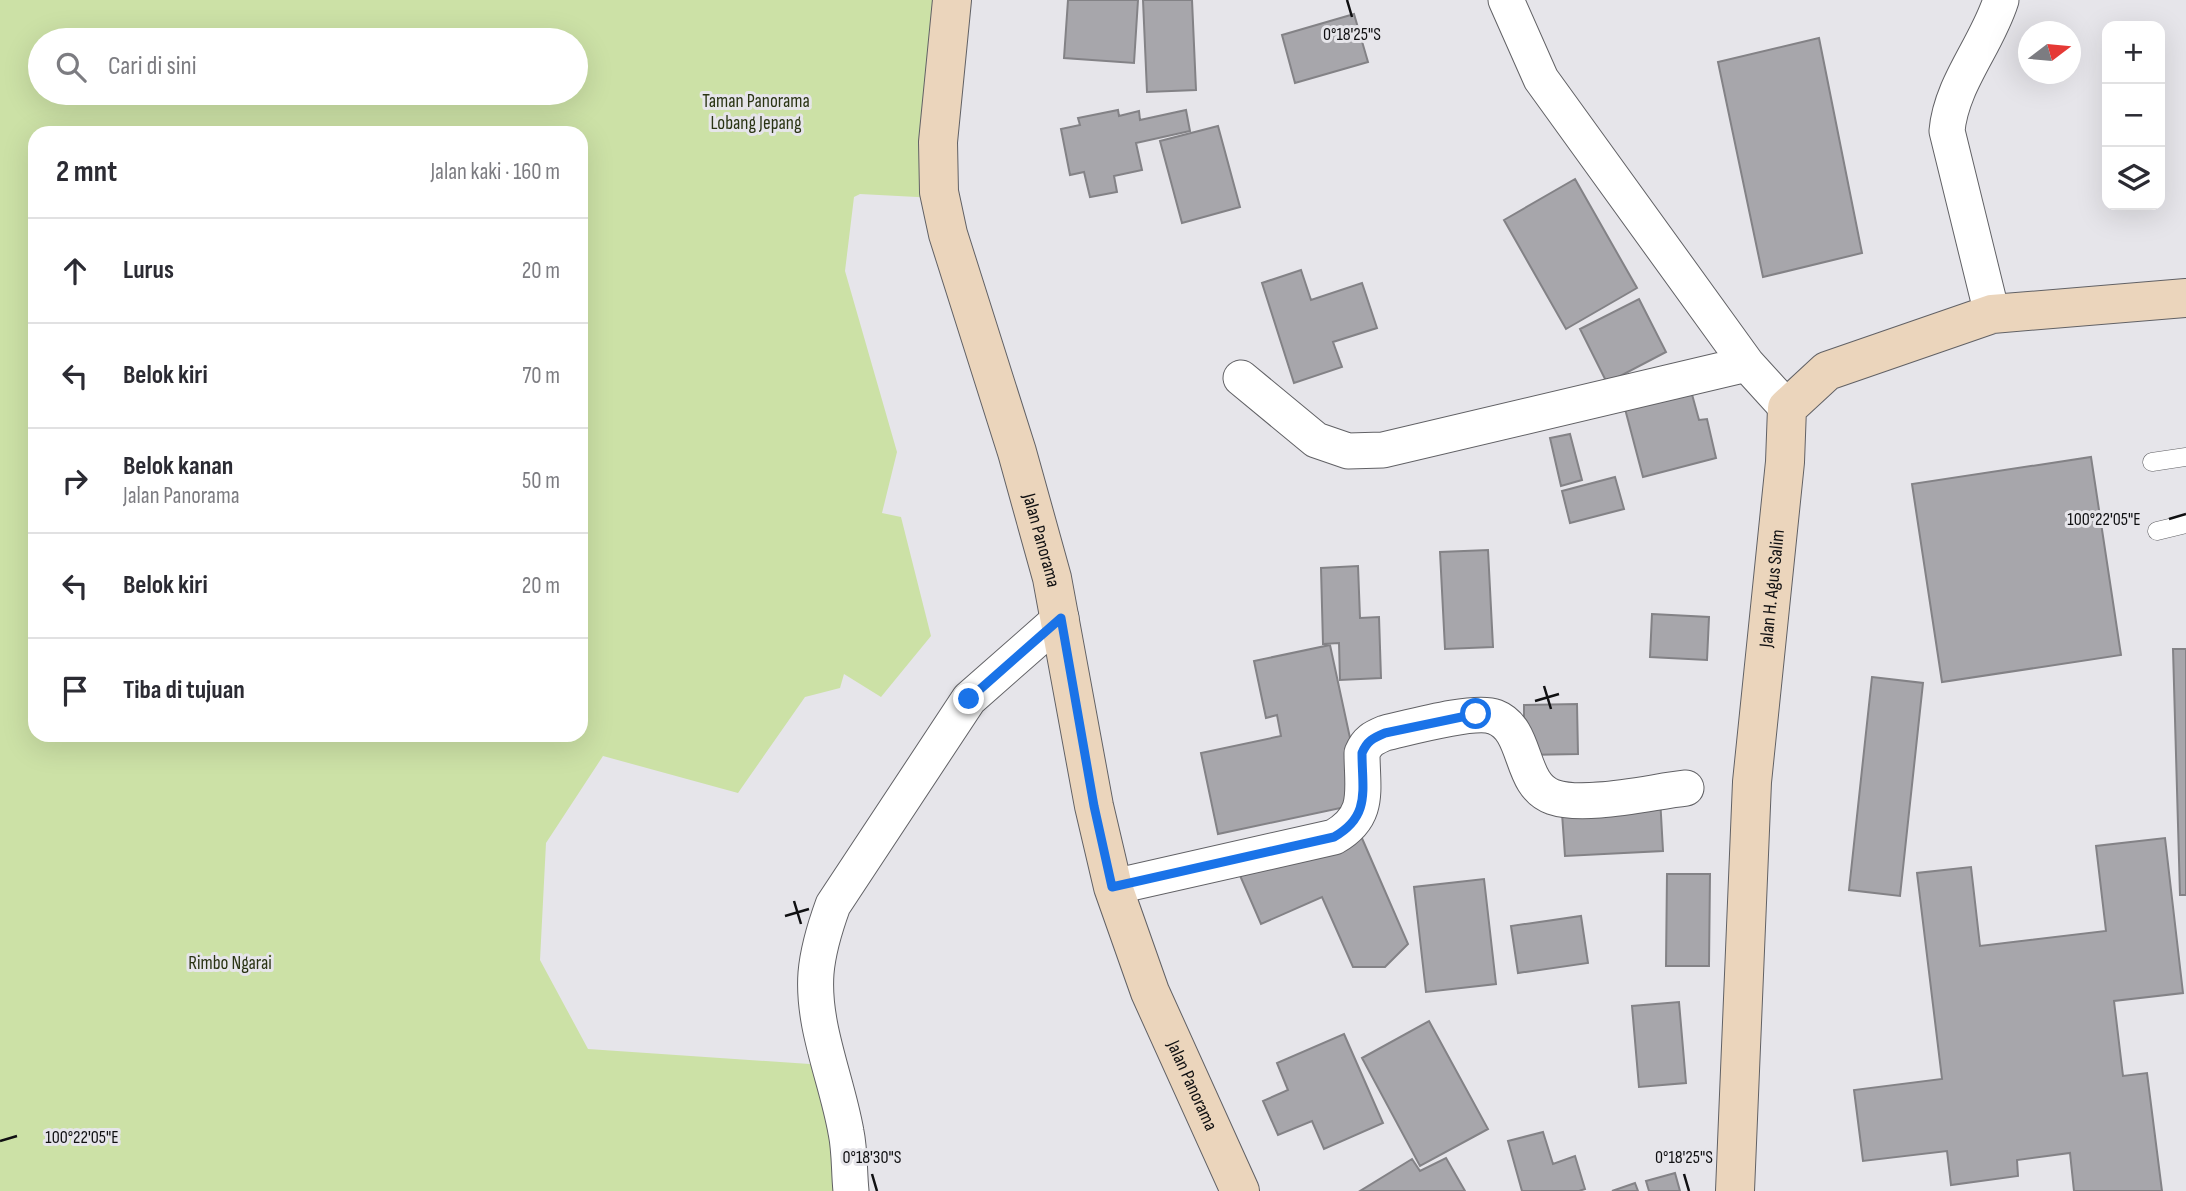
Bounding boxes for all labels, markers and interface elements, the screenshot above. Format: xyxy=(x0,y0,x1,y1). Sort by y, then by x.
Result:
north arrow xyxy=(2018,21,2081,84)
map controls xyxy=(2102,21,2165,210)
button: + xyxy=(2102,21,2165,84)
text: 0°18'25"S xyxy=(1323,24,1381,45)
search box xyxy=(28,28,588,105)
icon: search xyxy=(52,48,90,86)
text: Cari di sini xyxy=(108,51,197,82)
button: − xyxy=(2102,84,2165,147)
park label: Taman Panorama Lobang Jepang xyxy=(702,90,810,135)
button: layers xyxy=(2102,147,2165,210)
text: 2 mnt xyxy=(56,154,117,190)
text: Jalan kaki · 160 m xyxy=(430,158,560,186)
icon: ahead xyxy=(56,252,94,290)
text: Lurus xyxy=(123,255,174,286)
text: 20 m xyxy=(522,257,560,285)
icon: left xyxy=(56,357,94,395)
text: Belok kiri xyxy=(123,360,208,391)
text: 70 m xyxy=(522,362,560,390)
text: Belok kanan xyxy=(123,451,233,482)
icon: right xyxy=(56,462,94,500)
text: 50 m xyxy=(522,467,560,495)
text: Jalan Panorama xyxy=(123,482,240,510)
street label: Jalan Panorama xyxy=(1017,490,1065,589)
text: 100°22'05"E xyxy=(2067,509,2141,530)
street label: Jalan H. Agus Salim xyxy=(1754,528,1789,650)
icon: left xyxy=(56,567,94,605)
text: Belok kiri xyxy=(123,570,208,601)
text: 20 m xyxy=(522,572,560,600)
icon: arrive xyxy=(56,672,94,710)
text: Tiba di tujuan xyxy=(123,675,245,706)
route end xyxy=(953,683,984,714)
route start xyxy=(1460,698,1491,729)
park label: Rimbo Ngarai xyxy=(188,952,272,975)
street label: Jalan Panorama xyxy=(1162,1036,1223,1134)
text: 100°22'05"E xyxy=(45,1127,119,1148)
text: 0°18'30"S xyxy=(843,1147,902,1168)
text: 0°18'25"S xyxy=(1655,1147,1713,1168)

